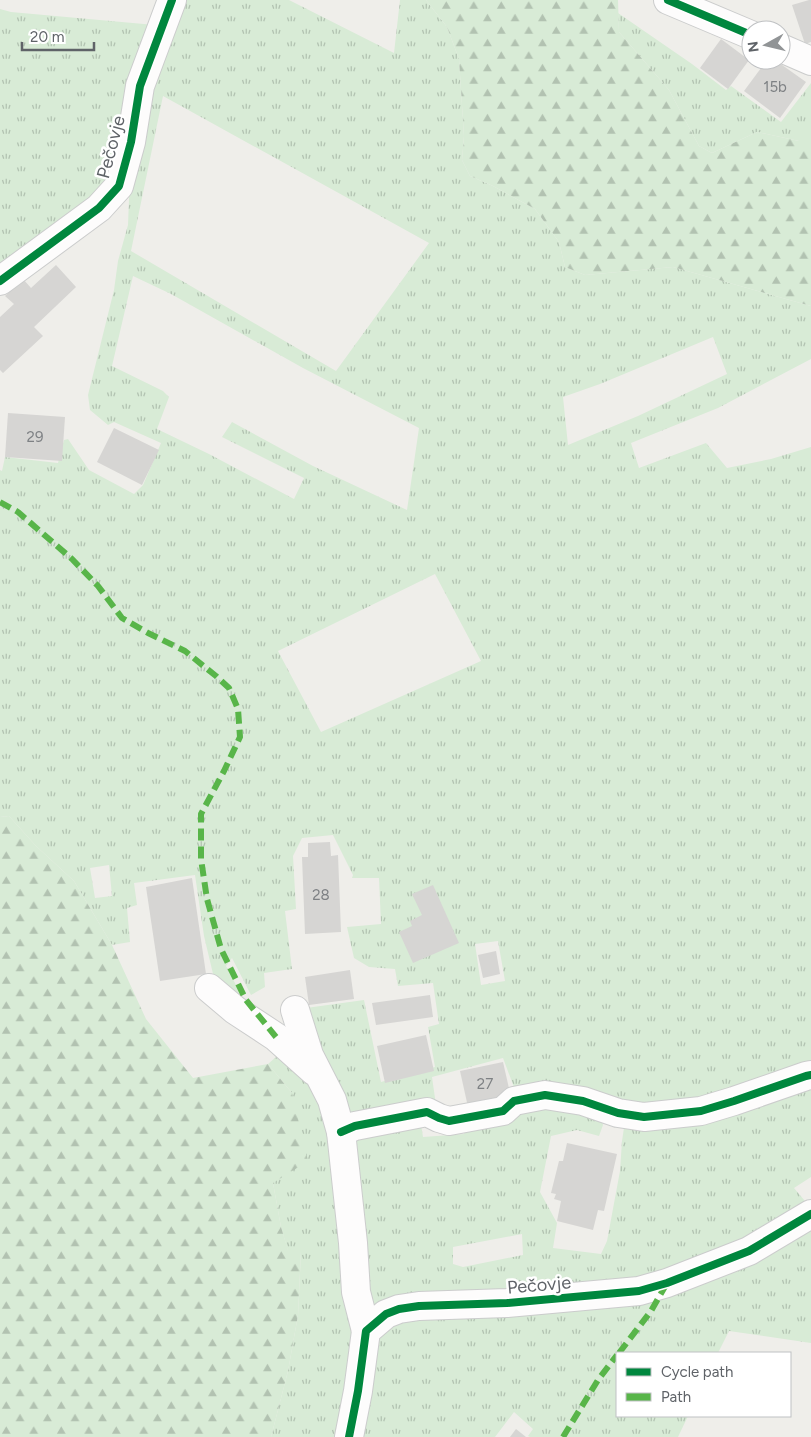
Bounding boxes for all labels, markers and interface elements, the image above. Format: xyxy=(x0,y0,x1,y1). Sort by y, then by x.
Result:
scale bar xyxy=(22,20,95,52)
north arrow xyxy=(741,20,791,70)
text: 20 m xyxy=(30,28,64,46)
text: N xyxy=(744,40,763,53)
house number: 15b xyxy=(763,78,787,96)
street label: Pečovje xyxy=(92,113,130,181)
house number: 29 xyxy=(27,428,43,446)
house number: 28 xyxy=(312,886,330,904)
house number: 27 xyxy=(477,1075,493,1093)
street label: Pečovje xyxy=(506,1271,572,1299)
legend xyxy=(616,1352,791,1417)
text: Cycle path xyxy=(661,1363,733,1381)
text: Path xyxy=(661,1388,691,1406)

